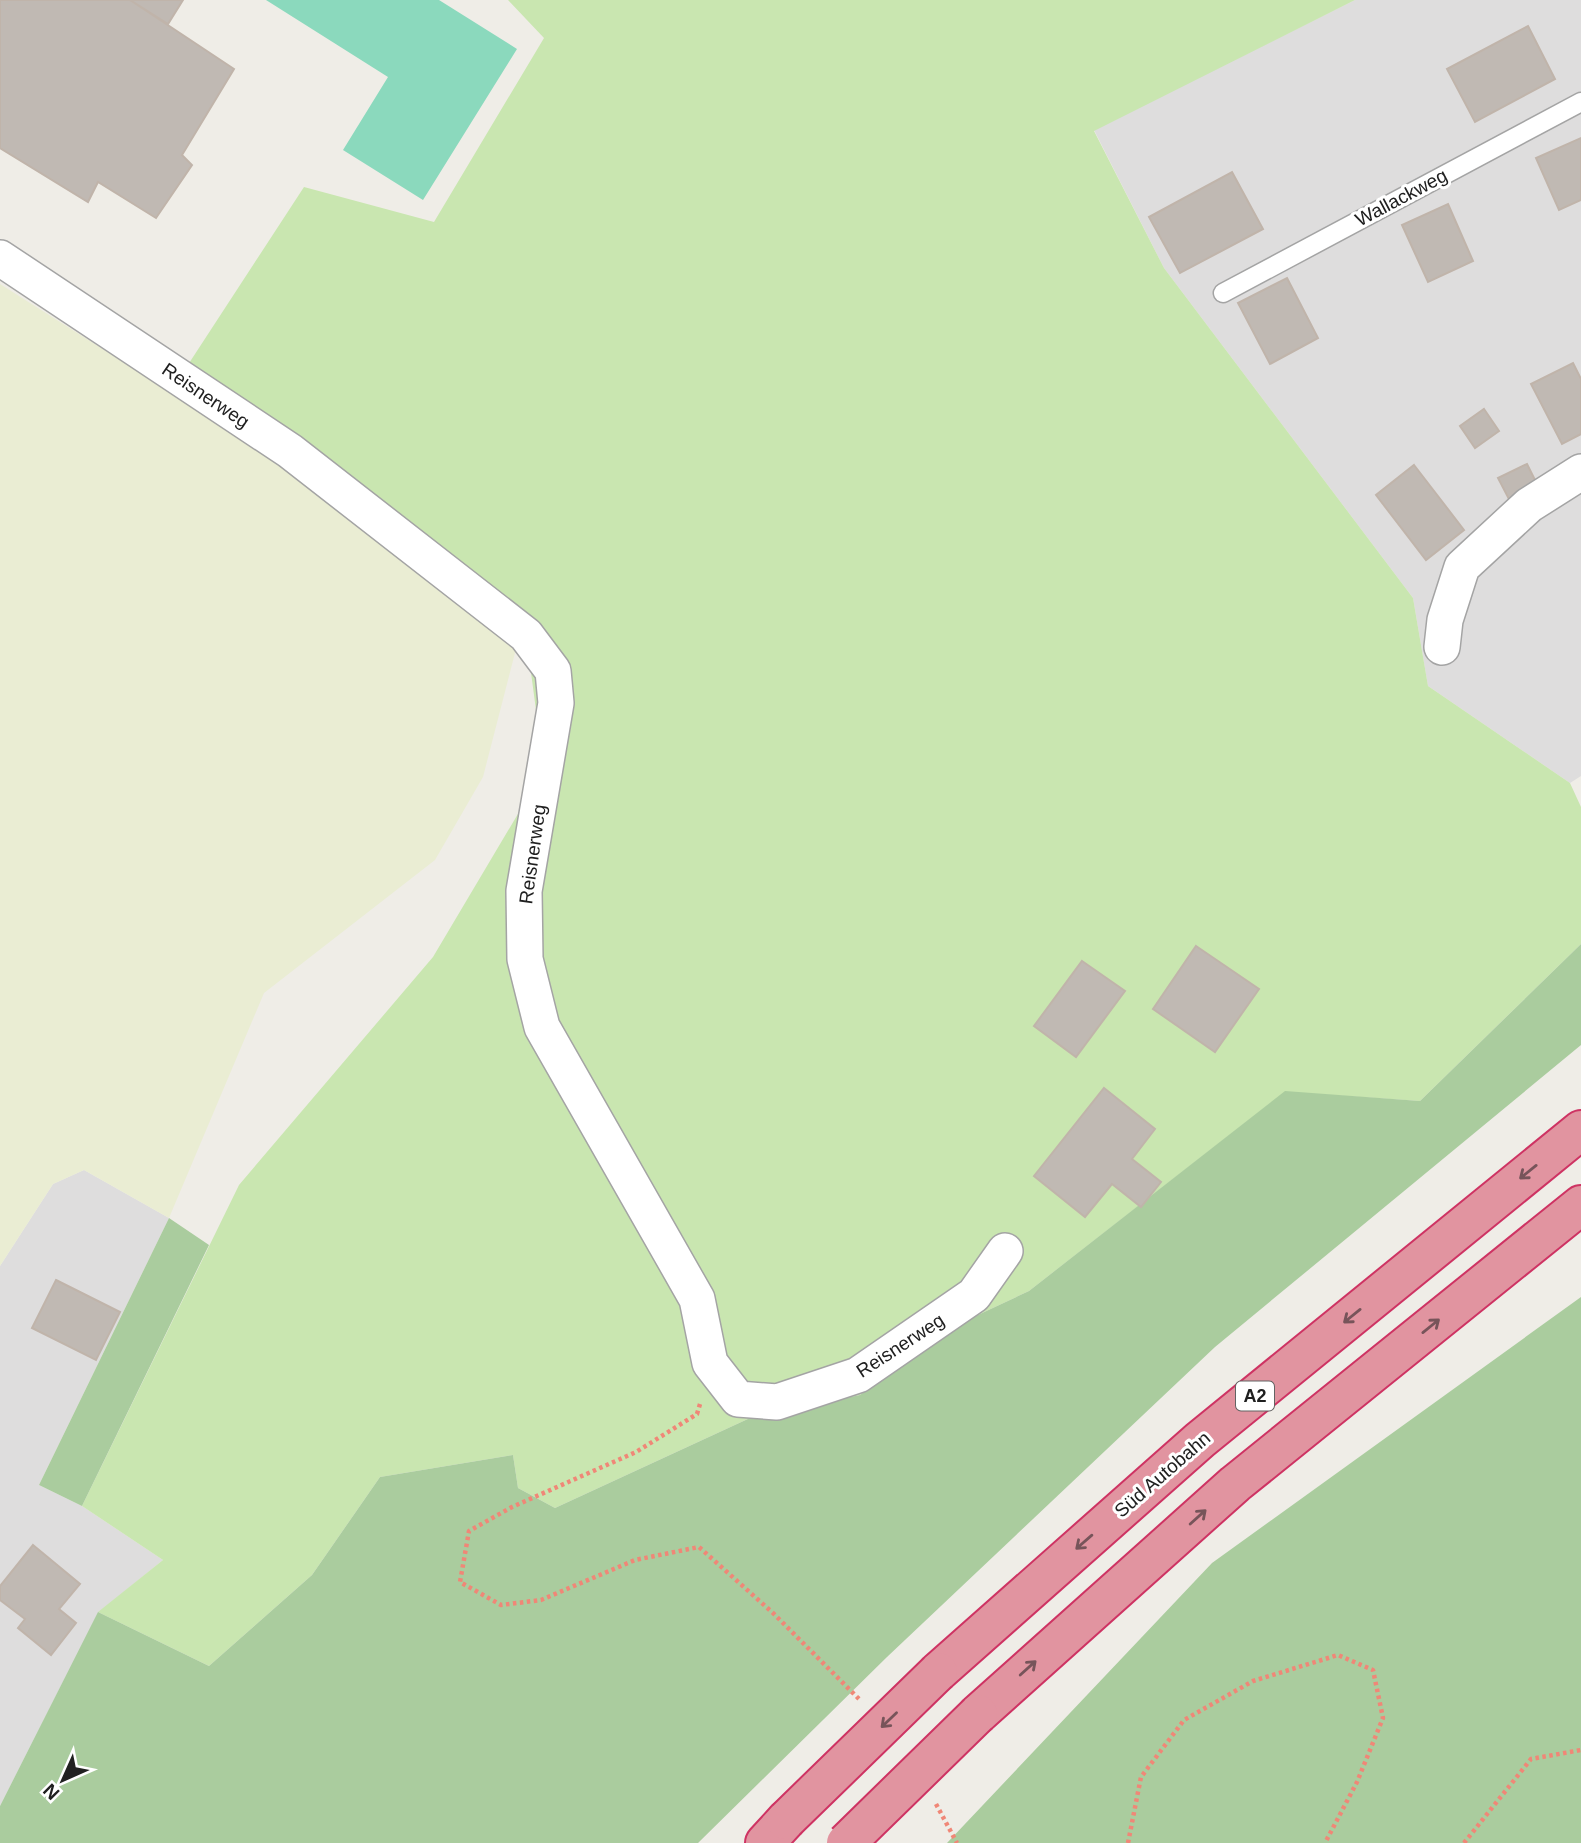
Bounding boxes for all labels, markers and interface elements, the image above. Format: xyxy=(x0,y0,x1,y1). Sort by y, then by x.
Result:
street label: Wallackweg xyxy=(1352,165,1451,230)
street label: Reisnerweg xyxy=(158,359,253,432)
street label: Reisnerweg xyxy=(515,803,550,905)
one-way arrow xyxy=(1519,1164,1537,1180)
one-way arrow xyxy=(1343,1308,1361,1324)
street label: Reisnerweg xyxy=(852,1309,948,1382)
one-way arrow xyxy=(1421,1318,1439,1334)
road number: A2 xyxy=(1236,1381,1274,1410)
street label: Süd Autobahn xyxy=(1110,1427,1214,1521)
one-way arrow xyxy=(1189,1509,1207,1525)
one-way arrow xyxy=(1075,1534,1093,1550)
one-way arrow xyxy=(1019,1660,1037,1676)
one-way arrow xyxy=(880,1711,897,1728)
north arrow xyxy=(28,1745,98,1815)
text: N xyxy=(39,1779,64,1804)

